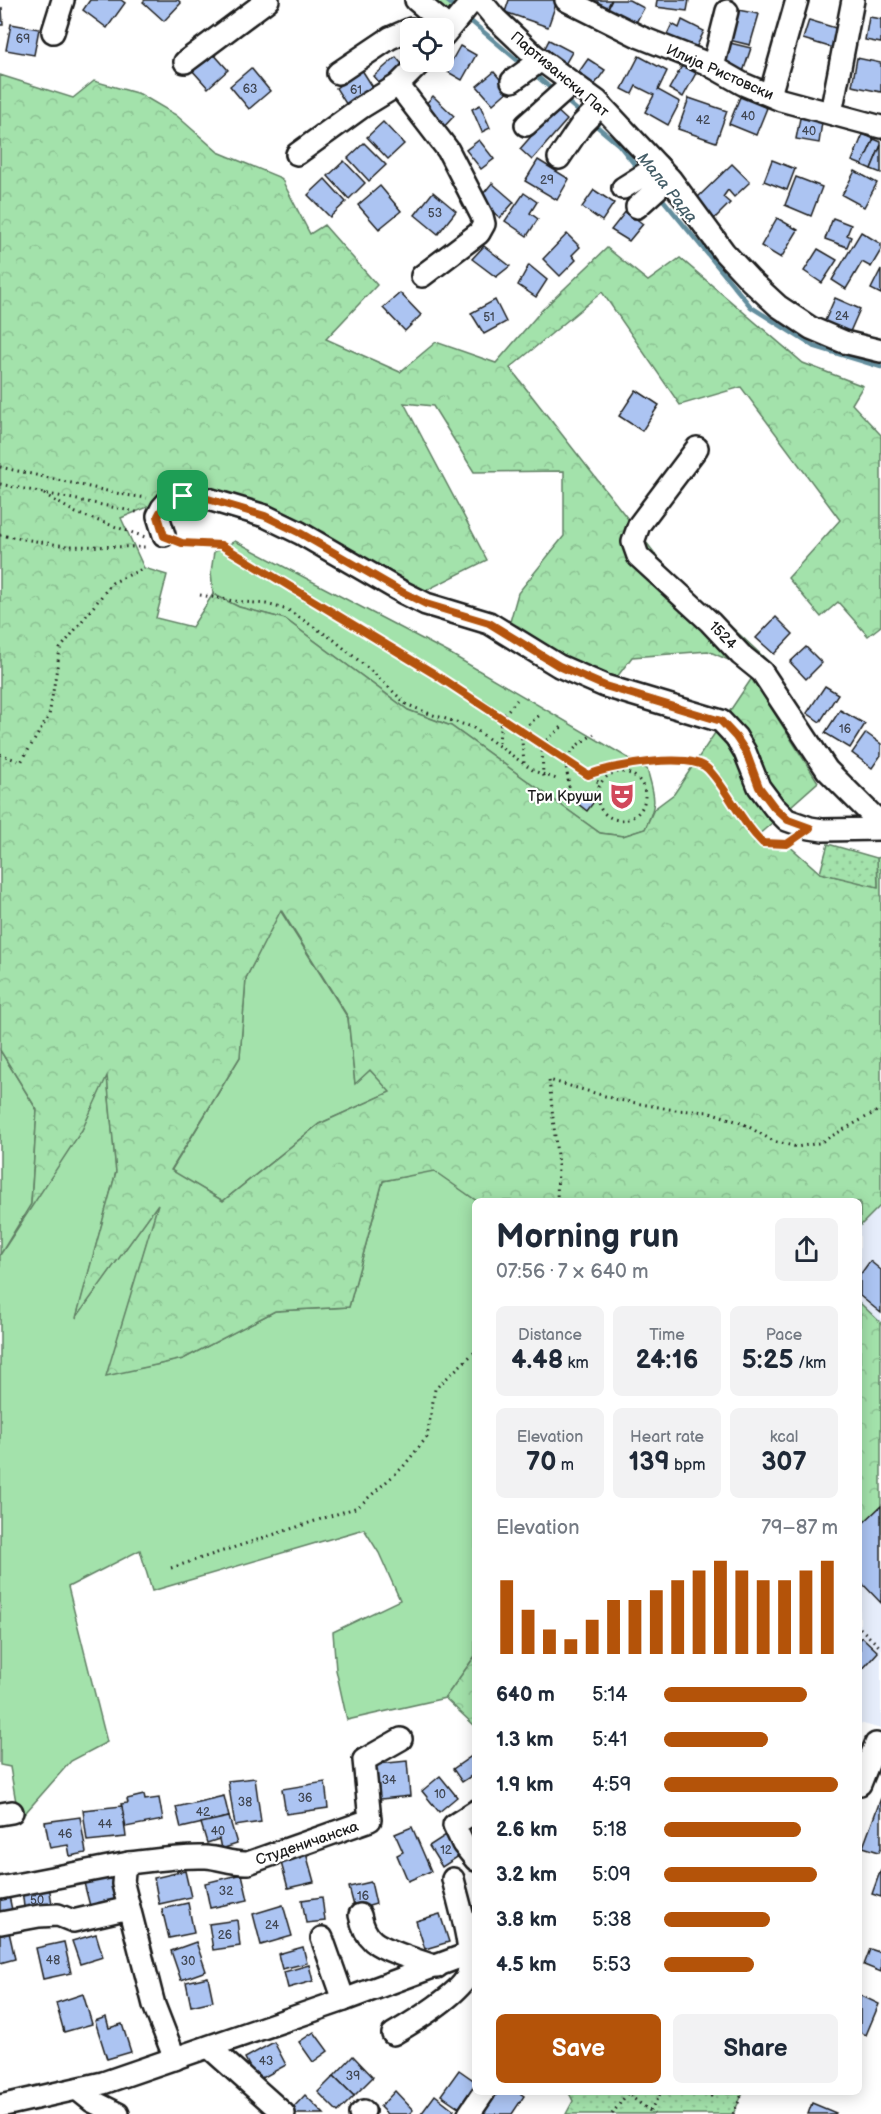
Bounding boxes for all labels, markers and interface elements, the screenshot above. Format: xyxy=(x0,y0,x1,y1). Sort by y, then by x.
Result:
map controls xyxy=(400,18,454,72)
button: locate xyxy=(400,18,454,72)
street label: Партизански Пат xyxy=(506,28,613,121)
house number: 69 xyxy=(16,32,30,47)
street label: Илија Ристовски xyxy=(663,40,776,105)
house number: 63 xyxy=(243,82,257,97)
house number: 61 xyxy=(350,83,362,98)
house number: 40 xyxy=(741,109,755,124)
house number: 42 xyxy=(696,113,710,128)
house number: 40 xyxy=(802,124,816,139)
water label: Мала Рада xyxy=(633,149,701,227)
house number: 29 xyxy=(540,173,554,188)
house number: 53 xyxy=(428,206,442,221)
house number: 24 xyxy=(835,309,850,324)
house number: 51 xyxy=(483,310,495,325)
pin xyxy=(157,470,208,521)
icon: arrive xyxy=(166,479,199,512)
street label: 1524 xyxy=(705,617,741,654)
house number: 16 xyxy=(839,722,851,737)
theatre icon: Три Круши xyxy=(607,781,637,811)
place label: Три Круши xyxy=(527,787,602,806)
text: Morning run xyxy=(496,1217,679,1257)
button: share xyxy=(775,1218,838,1281)
text: 07:56 · 7 × 640 m xyxy=(496,1260,649,1284)
text: Distance xyxy=(518,1326,582,1345)
text: Time xyxy=(649,1326,685,1345)
text: Pace xyxy=(766,1326,802,1345)
text: 4.48 xyxy=(511,1345,563,1376)
text: 24:16 xyxy=(636,1345,698,1376)
text: 5:25 xyxy=(742,1345,794,1376)
text: km xyxy=(563,1354,589,1373)
text: /km xyxy=(794,1354,826,1373)
text: Elevation xyxy=(517,1428,583,1447)
text: Heart rate xyxy=(630,1428,704,1447)
text: kcal xyxy=(770,1428,798,1447)
text: 70 xyxy=(526,1447,557,1478)
text: 139 xyxy=(628,1447,670,1478)
text: 307 xyxy=(761,1447,807,1478)
text: m xyxy=(557,1456,574,1475)
text: bpm xyxy=(670,1456,706,1475)
text: Elevation xyxy=(496,1516,579,1540)
text: 79–87 m xyxy=(761,1516,838,1540)
text: 640 m xyxy=(496,1683,555,1707)
text: 5:14 xyxy=(592,1683,627,1707)
text: 1.3 km xyxy=(496,1728,553,1752)
text: 5:41 xyxy=(592,1728,627,1752)
house number: 34 xyxy=(382,1773,397,1788)
text: 1.9 km xyxy=(496,1773,553,1797)
text: 4:59 xyxy=(592,1773,631,1797)
house number: 10 xyxy=(434,1787,446,1802)
house number: 36 xyxy=(298,1791,312,1806)
house number: 38 xyxy=(238,1795,252,1810)
house number: 42 xyxy=(196,1805,210,1820)
house number: 44 xyxy=(98,1817,113,1832)
street label: Студеничанска xyxy=(253,1817,361,1870)
text: 2.6 km xyxy=(496,1818,557,1842)
text: 5:18 xyxy=(592,1818,627,1842)
house number: 40 xyxy=(211,1824,225,1839)
house number: 46 xyxy=(58,1827,72,1842)
house number: 12 xyxy=(440,1843,452,1858)
text: 3.2 km xyxy=(496,1863,557,1887)
text: 5:09 xyxy=(592,1863,631,1887)
house number: 32 xyxy=(219,1884,233,1899)
house number: 16 xyxy=(357,1889,369,1904)
house number: 50 xyxy=(30,1893,44,1908)
text: 3.8 km xyxy=(496,1908,557,1932)
text: 5:38 xyxy=(592,1908,631,1932)
house number: 24 xyxy=(265,1918,280,1933)
house number: 26 xyxy=(218,1928,232,1943)
house number: 48 xyxy=(46,1953,60,1968)
text: 4.5 km xyxy=(496,1953,557,1977)
text: 5:53 xyxy=(592,1953,631,1977)
house number: 30 xyxy=(181,1954,195,1969)
button: Save xyxy=(496,2014,661,2083)
button: Share xyxy=(673,2014,838,2083)
house number: 43 xyxy=(259,2054,273,2069)
house number: 39 xyxy=(346,2069,360,2084)

